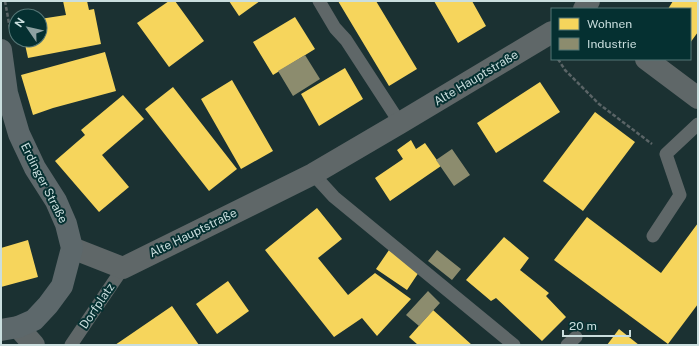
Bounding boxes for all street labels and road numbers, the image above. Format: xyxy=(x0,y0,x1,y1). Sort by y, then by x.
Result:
street label: Alte Hauptstraße xyxy=(431,47,521,109)
street label: Erdinger Straße xyxy=(18,141,70,226)
street label: Alte Hauptstraße xyxy=(147,206,239,260)
street label: Dorfplatz xyxy=(77,280,118,332)

